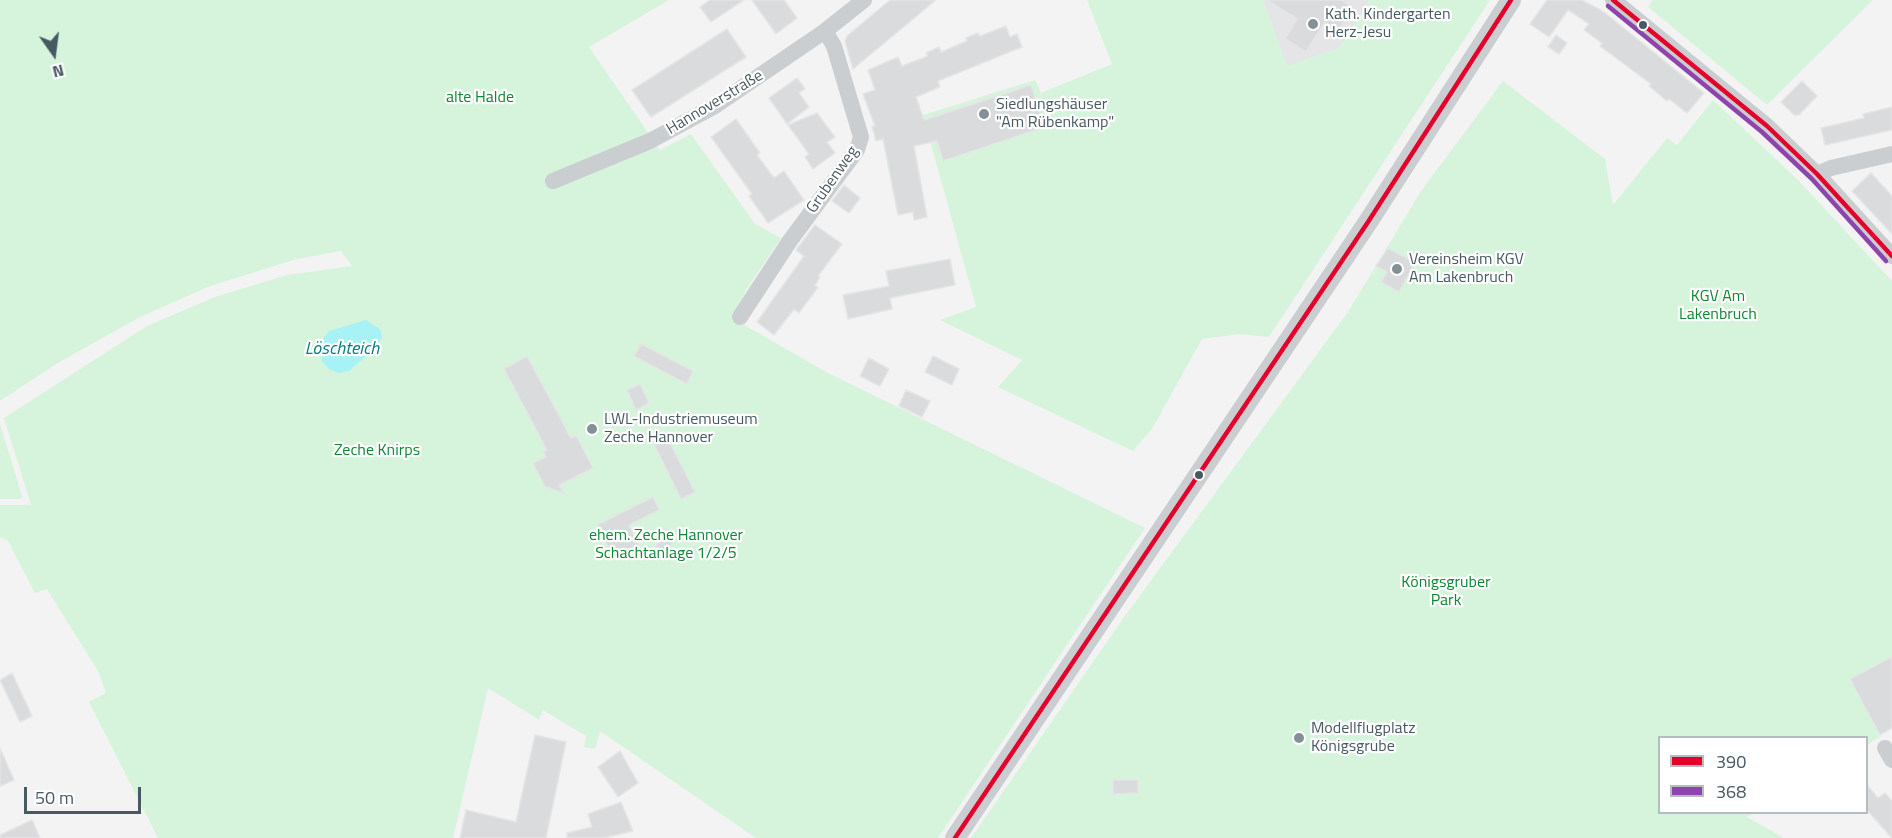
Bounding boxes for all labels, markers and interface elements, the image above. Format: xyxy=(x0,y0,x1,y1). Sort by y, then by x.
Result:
place label: Kath. Kindergarten Herz-Jesu xyxy=(1325,5,1451,43)
marker: Kath. Kindergarten Herz-Jesu xyxy=(1306,17,1320,31)
unlabelled marker xyxy=(1637,19,1649,31)
north arrow xyxy=(24,24,84,84)
text: N xyxy=(50,58,67,84)
street label: Hannoverstraße xyxy=(663,67,767,139)
park label: alte Halde xyxy=(446,88,514,108)
place label: Siedlungshäuser "Am Rübenkamp" xyxy=(996,95,1114,133)
marker: Siedlungshäuser "Am Rübenkamp" xyxy=(977,107,991,121)
street label: Grubenweg xyxy=(803,143,863,217)
place label: Vereinsheim KGV Am Lakenbruch xyxy=(1409,250,1524,288)
marker: Vereinsheim KGV Am Lakenbruch xyxy=(1390,262,1404,276)
park label: KGV Am Lakenbruch xyxy=(1679,287,1757,325)
water label: Löschteich xyxy=(305,339,379,361)
place label: LWL-Industriemuseum Zeche Hannover xyxy=(604,410,758,448)
marker: LWL-Industriemuseum Zeche Hannover xyxy=(585,422,599,436)
park label: Zeche Knirps xyxy=(334,441,420,461)
unlabelled marker xyxy=(1193,469,1205,481)
park label: ehem. Zeche Hannover Schachtanlage 1/2/5 xyxy=(589,526,743,564)
park label: Königsgruber Park xyxy=(1401,573,1491,611)
place label: Modellflugplatz Königsgrube xyxy=(1311,719,1415,757)
marker: Modellflugplatz Königsgrube xyxy=(1292,731,1306,745)
legend xyxy=(1658,736,1868,814)
text: 390 xyxy=(1716,748,1746,775)
scale bar xyxy=(27,775,144,813)
text: 368 xyxy=(1716,778,1746,805)
text: 50 m xyxy=(35,784,74,811)

